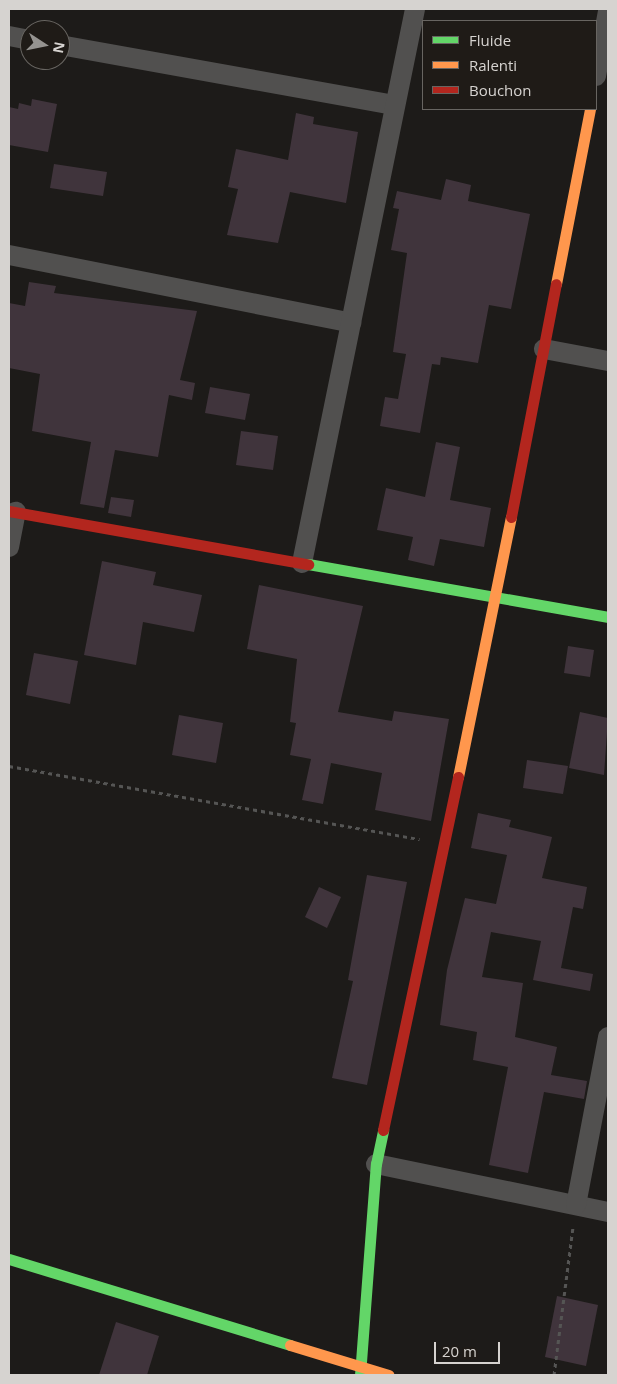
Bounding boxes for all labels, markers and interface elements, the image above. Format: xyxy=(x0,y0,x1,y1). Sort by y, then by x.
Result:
north arrow xyxy=(20,20,70,70)
legend xyxy=(422,20,597,110)
text: Fluide xyxy=(469,30,511,50)
text: N xyxy=(49,40,70,55)
text: Ralenti xyxy=(469,55,517,75)
text: Bouchon xyxy=(469,80,532,100)
scale bar xyxy=(437,1332,503,1364)
text: 20 m xyxy=(442,1341,477,1361)

